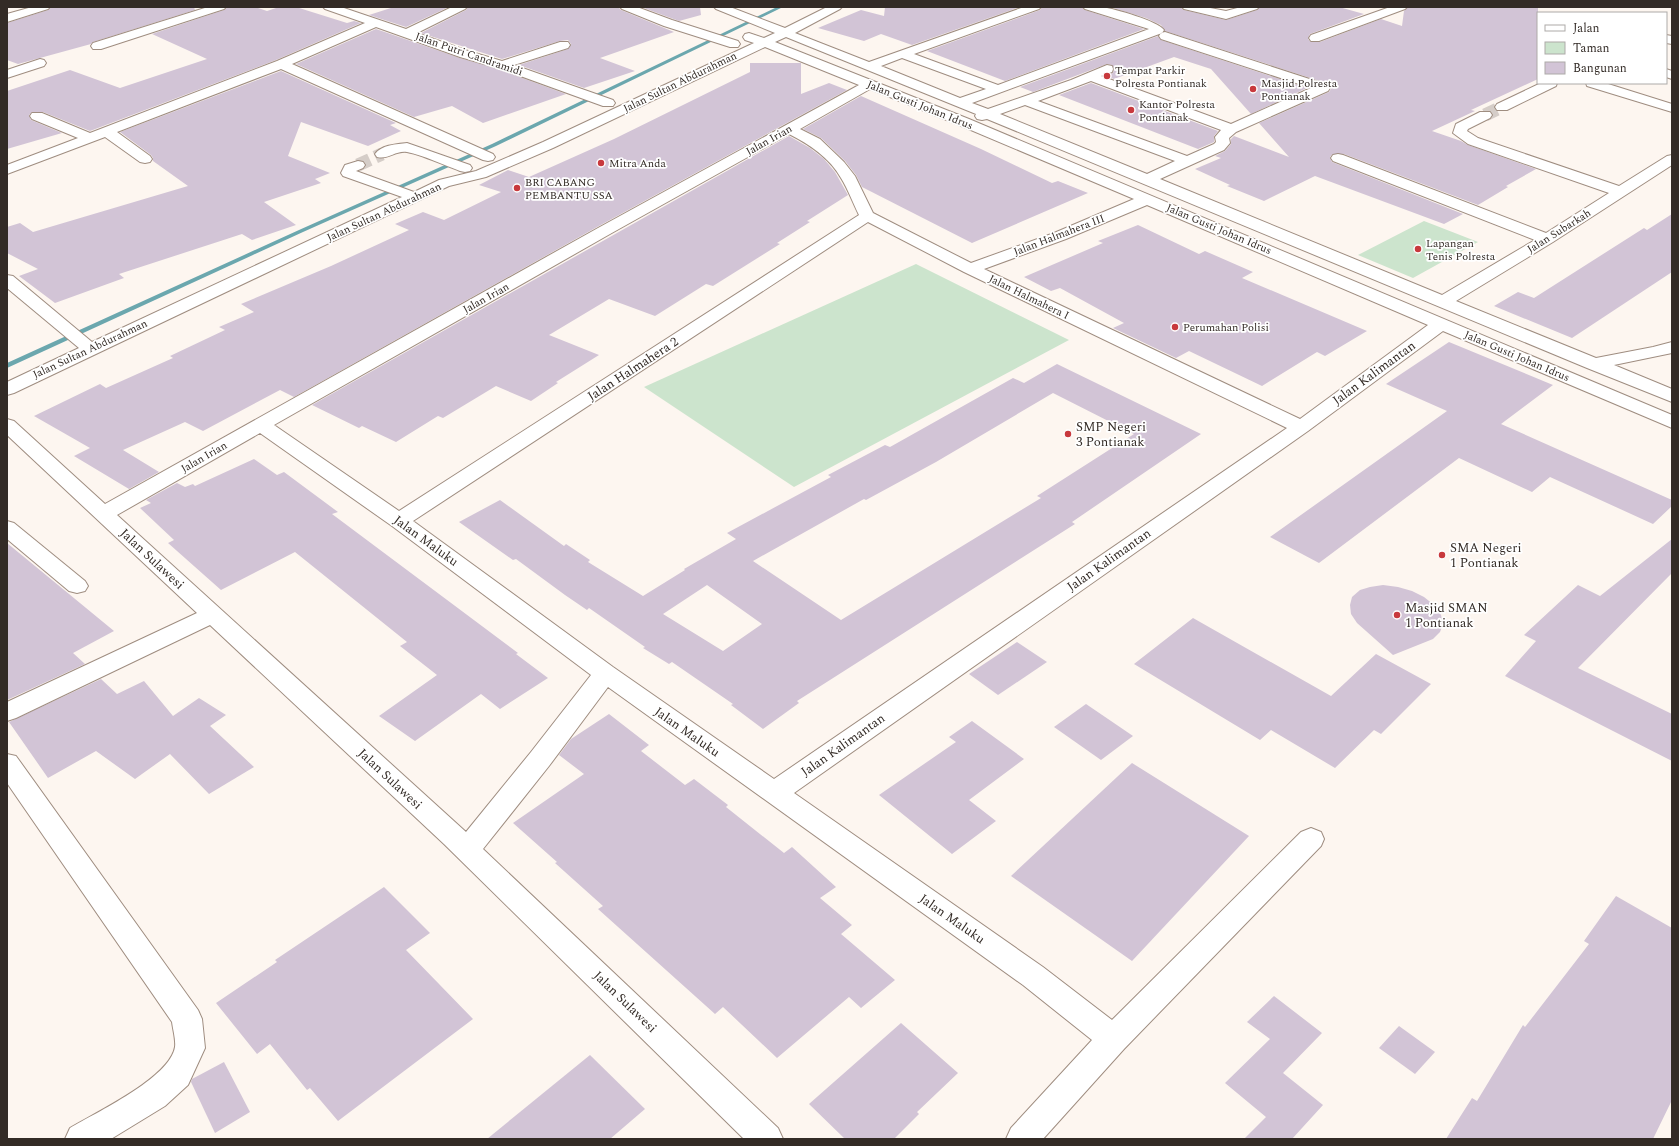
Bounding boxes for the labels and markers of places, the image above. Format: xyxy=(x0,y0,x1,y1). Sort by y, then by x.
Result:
place label: Tempat Parkir Polresta Pontianak xyxy=(1115,62,1207,92)
marker: Tempat Parkir Polresta Pontianak xyxy=(1102,71,1112,81)
place label: Masjid Polresta Pontianak xyxy=(1261,75,1338,105)
marker: Masjid Polresta Pontianak xyxy=(1248,84,1258,94)
place label: Kantor Polresta Pontianak xyxy=(1139,96,1216,126)
marker: Kantor Polresta Pontianak xyxy=(1126,105,1136,115)
place label: Mitra Anda xyxy=(609,155,666,172)
marker: Mitra Anda xyxy=(596,158,606,168)
place label: BRI CABANG PEMBANTU SSA xyxy=(525,174,613,204)
marker: BRI CABANG PEMBANTU SSA xyxy=(512,183,522,193)
place label: Lapangan Tenis Polresta xyxy=(1426,235,1496,265)
marker: Lapangan Tenis Polresta xyxy=(1413,244,1423,254)
place label: Perumahan Polisi xyxy=(1183,319,1269,336)
marker: Perumahan Polisi xyxy=(1170,322,1180,332)
place label: SMP Negeri 3 Pontianak xyxy=(1076,417,1146,452)
marker: SMP Negeri 3 Pontianak xyxy=(1063,429,1073,439)
place label: SMA Negeri 1 Pontianak xyxy=(1450,538,1522,573)
marker: SMA Negeri 1 Pontianak xyxy=(1437,550,1447,560)
place label: Masjid SMAN 1 Pontianak xyxy=(1405,598,1488,633)
marker: Masjid SMAN 1 Pontianak xyxy=(1392,610,1402,620)

